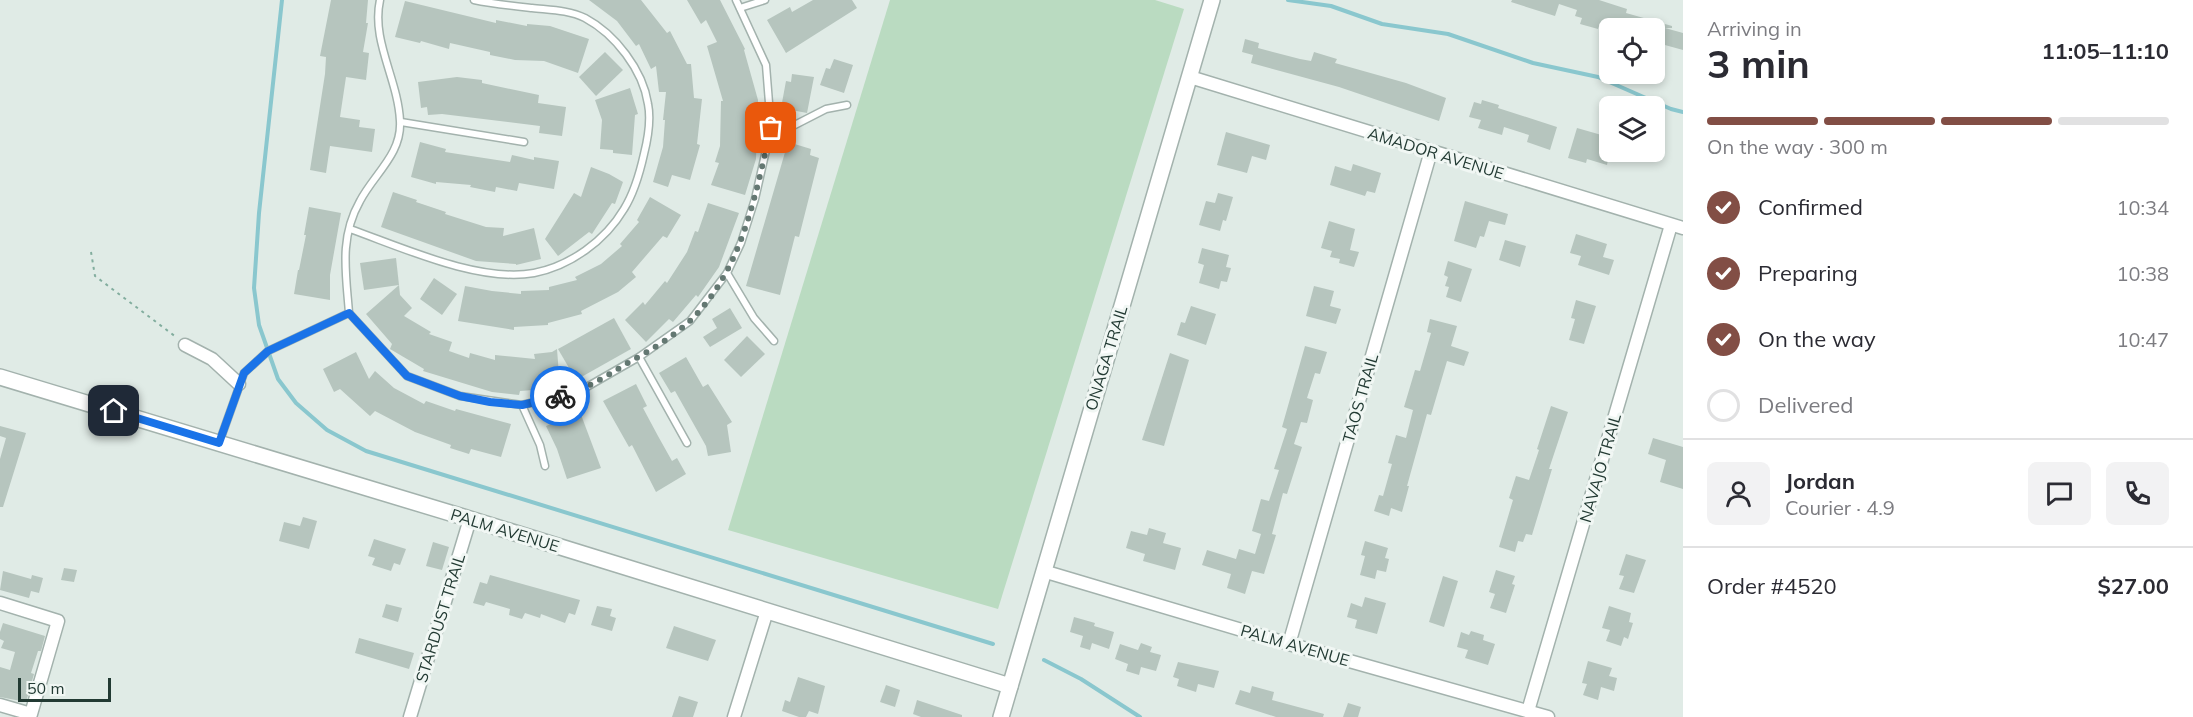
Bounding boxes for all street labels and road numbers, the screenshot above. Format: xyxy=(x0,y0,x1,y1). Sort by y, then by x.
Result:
street label: AMADOR AVENUE xyxy=(1366,123,1506,183)
street label: ONAGA TRAIL xyxy=(1081,303,1132,413)
street label: TAOS TRAIL xyxy=(1338,351,1382,445)
street label: NAVAJO TRAIL xyxy=(1575,411,1625,525)
street label: PALM AVENUE xyxy=(448,504,562,556)
street label: STARDUST TRAIL xyxy=(411,551,469,685)
street label: PALM AVENUE xyxy=(1238,620,1352,670)

